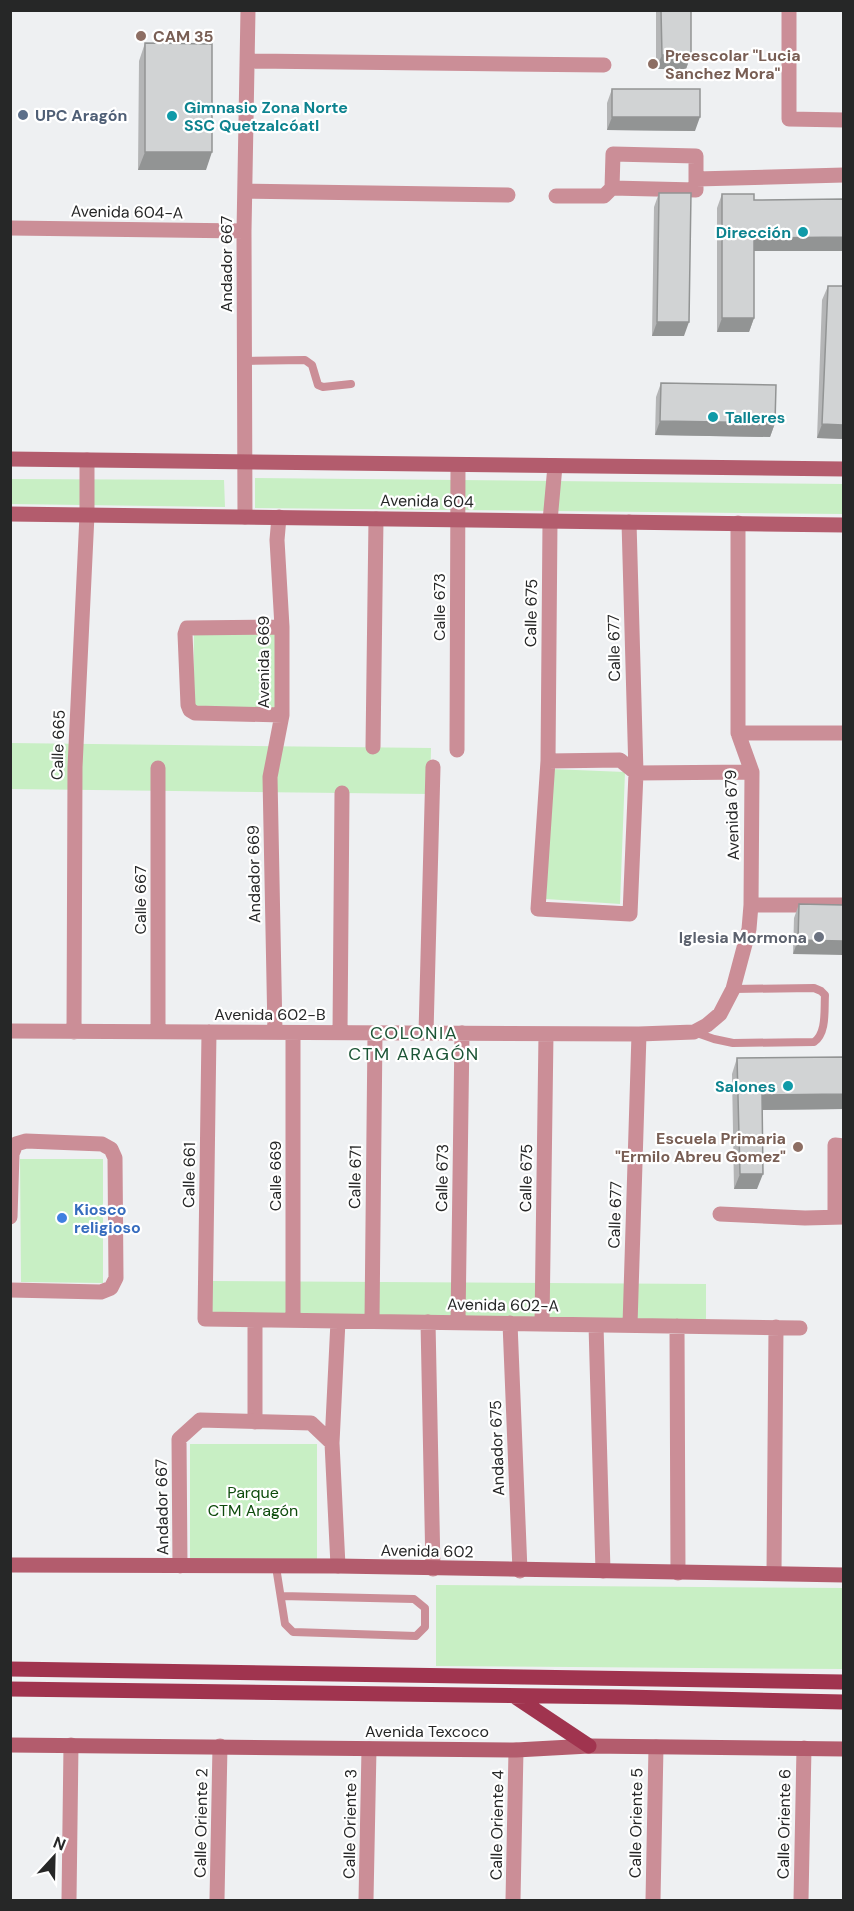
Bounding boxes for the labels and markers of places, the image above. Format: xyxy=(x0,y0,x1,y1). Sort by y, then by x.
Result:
place label: CAM 35 xyxy=(153,26,214,47)
marker: CAM 35 xyxy=(134,29,148,43)
place label: Preescolar "Lucia Sanchez Mora" xyxy=(665,45,801,84)
marker: Preescolar "Lucia Sanchez Mora" xyxy=(646,57,660,71)
place label: Gimnasio Zona Norte SSC Quetzalcóatl xyxy=(184,97,348,136)
place label: UPC Aragón xyxy=(35,105,127,126)
marker: UPC Aragón xyxy=(16,108,30,122)
marker: Gimnasio Zona Norte SSC Quetzalcóatl xyxy=(165,109,179,123)
place label: Dirección xyxy=(716,222,791,243)
marker: Dirección xyxy=(796,225,810,239)
place label: Talleres xyxy=(725,407,785,428)
marker: Talleres xyxy=(706,410,720,424)
place label: Iglesia Mormona xyxy=(679,927,807,948)
marker: Iglesia Mormona xyxy=(812,930,826,944)
place label: Salones xyxy=(715,1076,776,1097)
marker: Salones xyxy=(781,1079,795,1093)
place label: Escuela Primaria "Ermilo Abreu Gomez" xyxy=(615,1128,786,1167)
marker: Escuela Primaria "Ermilo Abreu Gomez" xyxy=(791,1140,805,1154)
place label: Kiosco religioso xyxy=(74,1199,141,1238)
marker: Kiosco religioso xyxy=(55,1211,69,1225)

